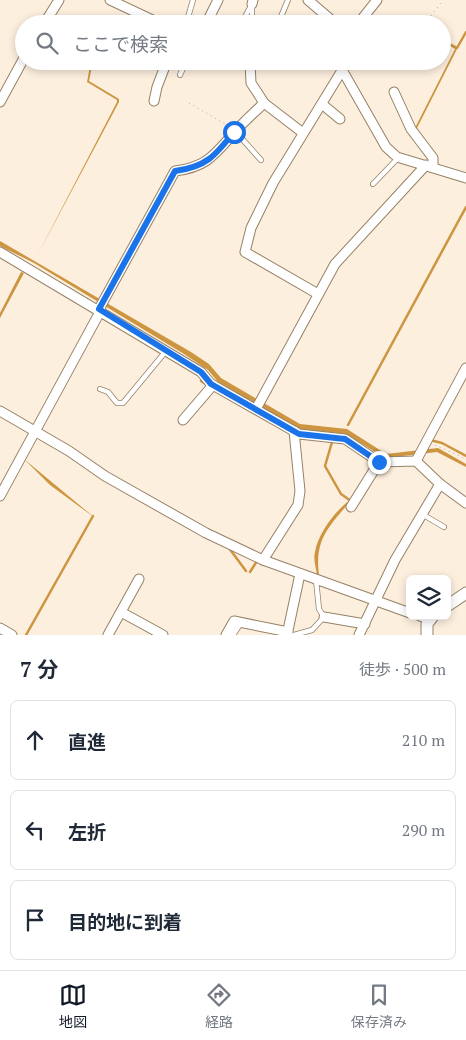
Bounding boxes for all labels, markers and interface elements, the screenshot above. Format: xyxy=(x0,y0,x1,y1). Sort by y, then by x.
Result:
search box xyxy=(15,15,451,70)
icon: search xyxy=(33,29,61,57)
text: ここで検索 xyxy=(73,31,168,56)
route start xyxy=(223,121,246,144)
route end xyxy=(368,451,391,474)
map controls xyxy=(406,575,451,620)
button: layers xyxy=(406,575,451,620)
text: 7 分 xyxy=(20,655,59,683)
text: 徒歩 · 500 m xyxy=(359,658,446,680)
icon: ahead xyxy=(21,726,49,754)
text: 直進 xyxy=(68,729,106,754)
text: 210 m xyxy=(402,729,445,751)
icon: left xyxy=(21,816,49,844)
text: 左折 xyxy=(68,819,106,844)
text: 290 m xyxy=(402,819,445,841)
icon: arrive xyxy=(21,906,49,934)
text: 目的地に到着 xyxy=(68,909,182,934)
tab: 地図 xyxy=(59,981,87,1031)
tab: 経路 xyxy=(205,981,233,1031)
tab: 保存済み xyxy=(351,981,407,1031)

